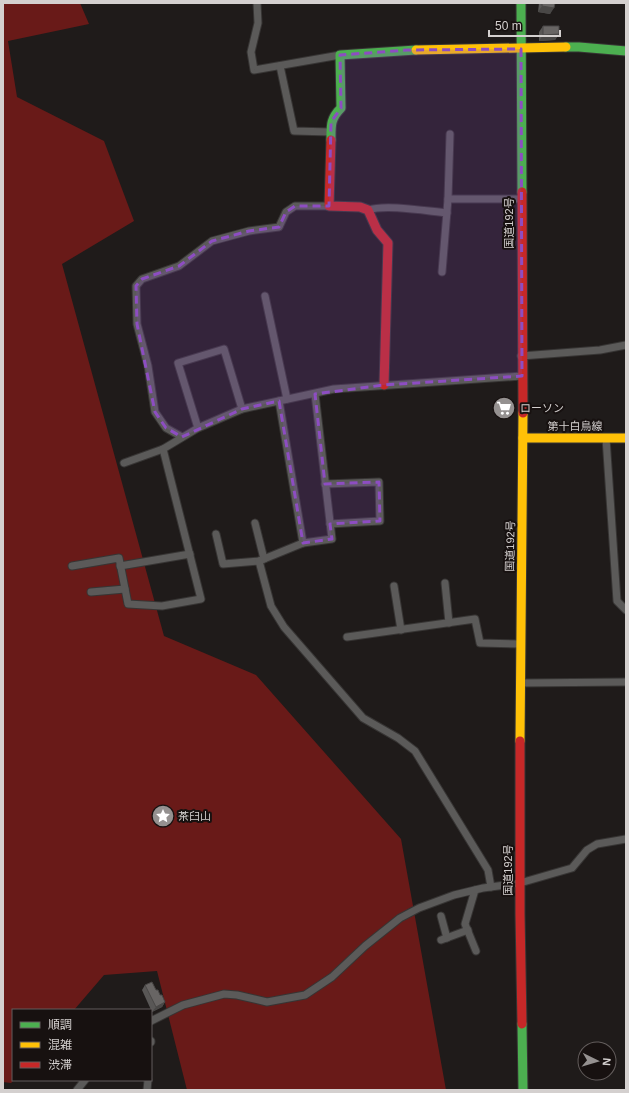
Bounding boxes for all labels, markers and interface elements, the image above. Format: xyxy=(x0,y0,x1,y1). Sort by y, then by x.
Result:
scale bar xyxy=(489,12,560,38)
text: 50 m xyxy=(495,19,522,33)
street label: 国道192号 xyxy=(503,197,515,249)
supermarket icon: ローソン xyxy=(491,395,517,421)
place label: ローソン xyxy=(520,402,564,414)
street label: 第十白鳥線 xyxy=(548,420,603,432)
street label: 国道192号 xyxy=(504,520,516,572)
place icon: 茶臼山 xyxy=(150,803,176,829)
place label: 茶臼山 xyxy=(178,810,211,822)
street label: 国道192号 xyxy=(502,844,514,896)
legend xyxy=(12,1009,152,1081)
text: 順調 xyxy=(48,1018,72,1032)
text: 混雑 xyxy=(48,1038,72,1052)
north arrow xyxy=(577,1041,617,1081)
text: N xyxy=(601,1057,613,1066)
text: 渋滞 xyxy=(48,1058,72,1072)

